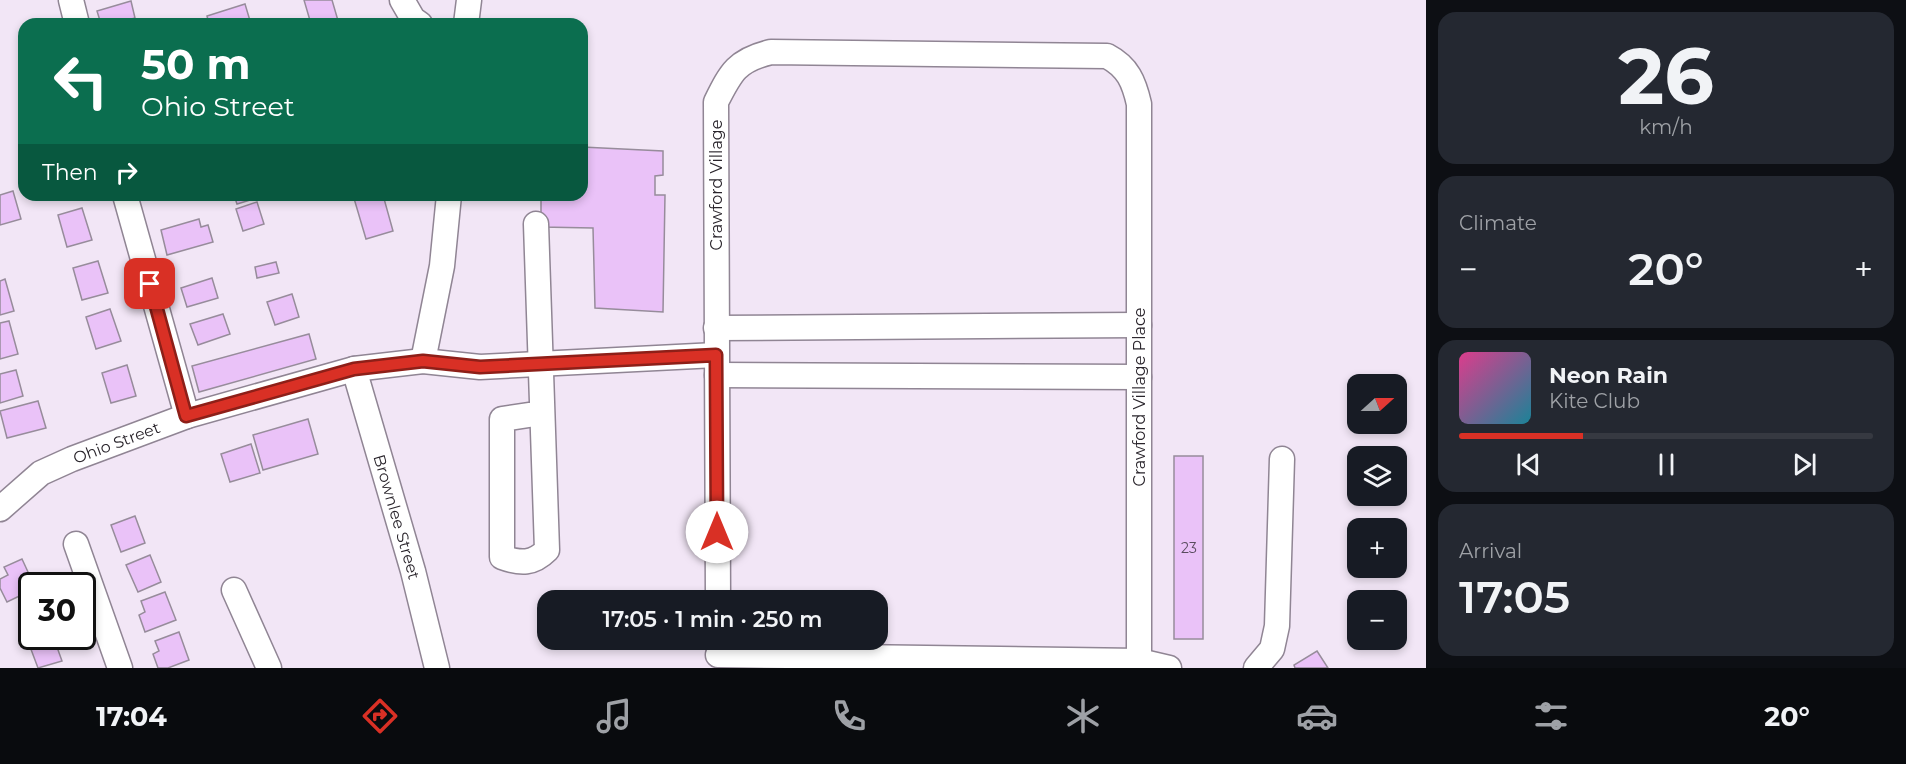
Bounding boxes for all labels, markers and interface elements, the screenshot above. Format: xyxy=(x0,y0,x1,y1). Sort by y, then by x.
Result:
text: 26 xyxy=(1618,28,1714,124)
text: 50 m xyxy=(141,38,250,90)
icon: left xyxy=(42,42,120,120)
text: Ohio Street xyxy=(141,90,295,123)
text: km/h xyxy=(1639,115,1693,139)
street label: Crawford Village xyxy=(707,120,726,250)
icon: right xyxy=(110,156,143,189)
text: Then xyxy=(42,159,98,186)
text: Climate xyxy=(1459,211,1537,235)
text: 20° xyxy=(1628,241,1704,296)
text: − xyxy=(1459,249,1478,289)
text: + xyxy=(1854,249,1873,289)
pin xyxy=(124,258,175,309)
icon: arrive xyxy=(133,267,166,300)
street label: Crawford Village Place xyxy=(1130,308,1149,486)
text: Neon Rain xyxy=(1549,362,1668,389)
north arrow xyxy=(1347,374,1407,434)
map controls xyxy=(1347,374,1407,650)
text: Kite Club xyxy=(1549,389,1640,413)
street label: Ohio Street xyxy=(71,418,163,468)
button: layers xyxy=(1347,446,1407,506)
icon: previous xyxy=(1512,448,1545,481)
icon: pause xyxy=(1650,448,1683,481)
icon: next xyxy=(1788,448,1821,481)
street label: Brownlee Street xyxy=(369,452,424,582)
position arrow xyxy=(685,500,749,564)
button: + xyxy=(1347,518,1407,578)
house number: 23 xyxy=(1181,539,1197,557)
text: Arrival xyxy=(1459,539,1522,563)
text: 17:05 xyxy=(1459,569,1570,624)
speed limit sign: 30 xyxy=(18,572,96,650)
button: − xyxy=(1347,590,1407,650)
text: 17:05 · 1 min · 250 m xyxy=(603,606,822,633)
icon: directions xyxy=(359,695,401,737)
icon: music xyxy=(593,695,635,737)
icon: phone xyxy=(828,695,870,737)
icon: climate xyxy=(1062,695,1104,737)
icon: car xyxy=(1296,695,1338,737)
icon: filters xyxy=(1530,695,1572,737)
text: 17:04 xyxy=(96,700,167,733)
text: 20° xyxy=(1764,700,1810,733)

